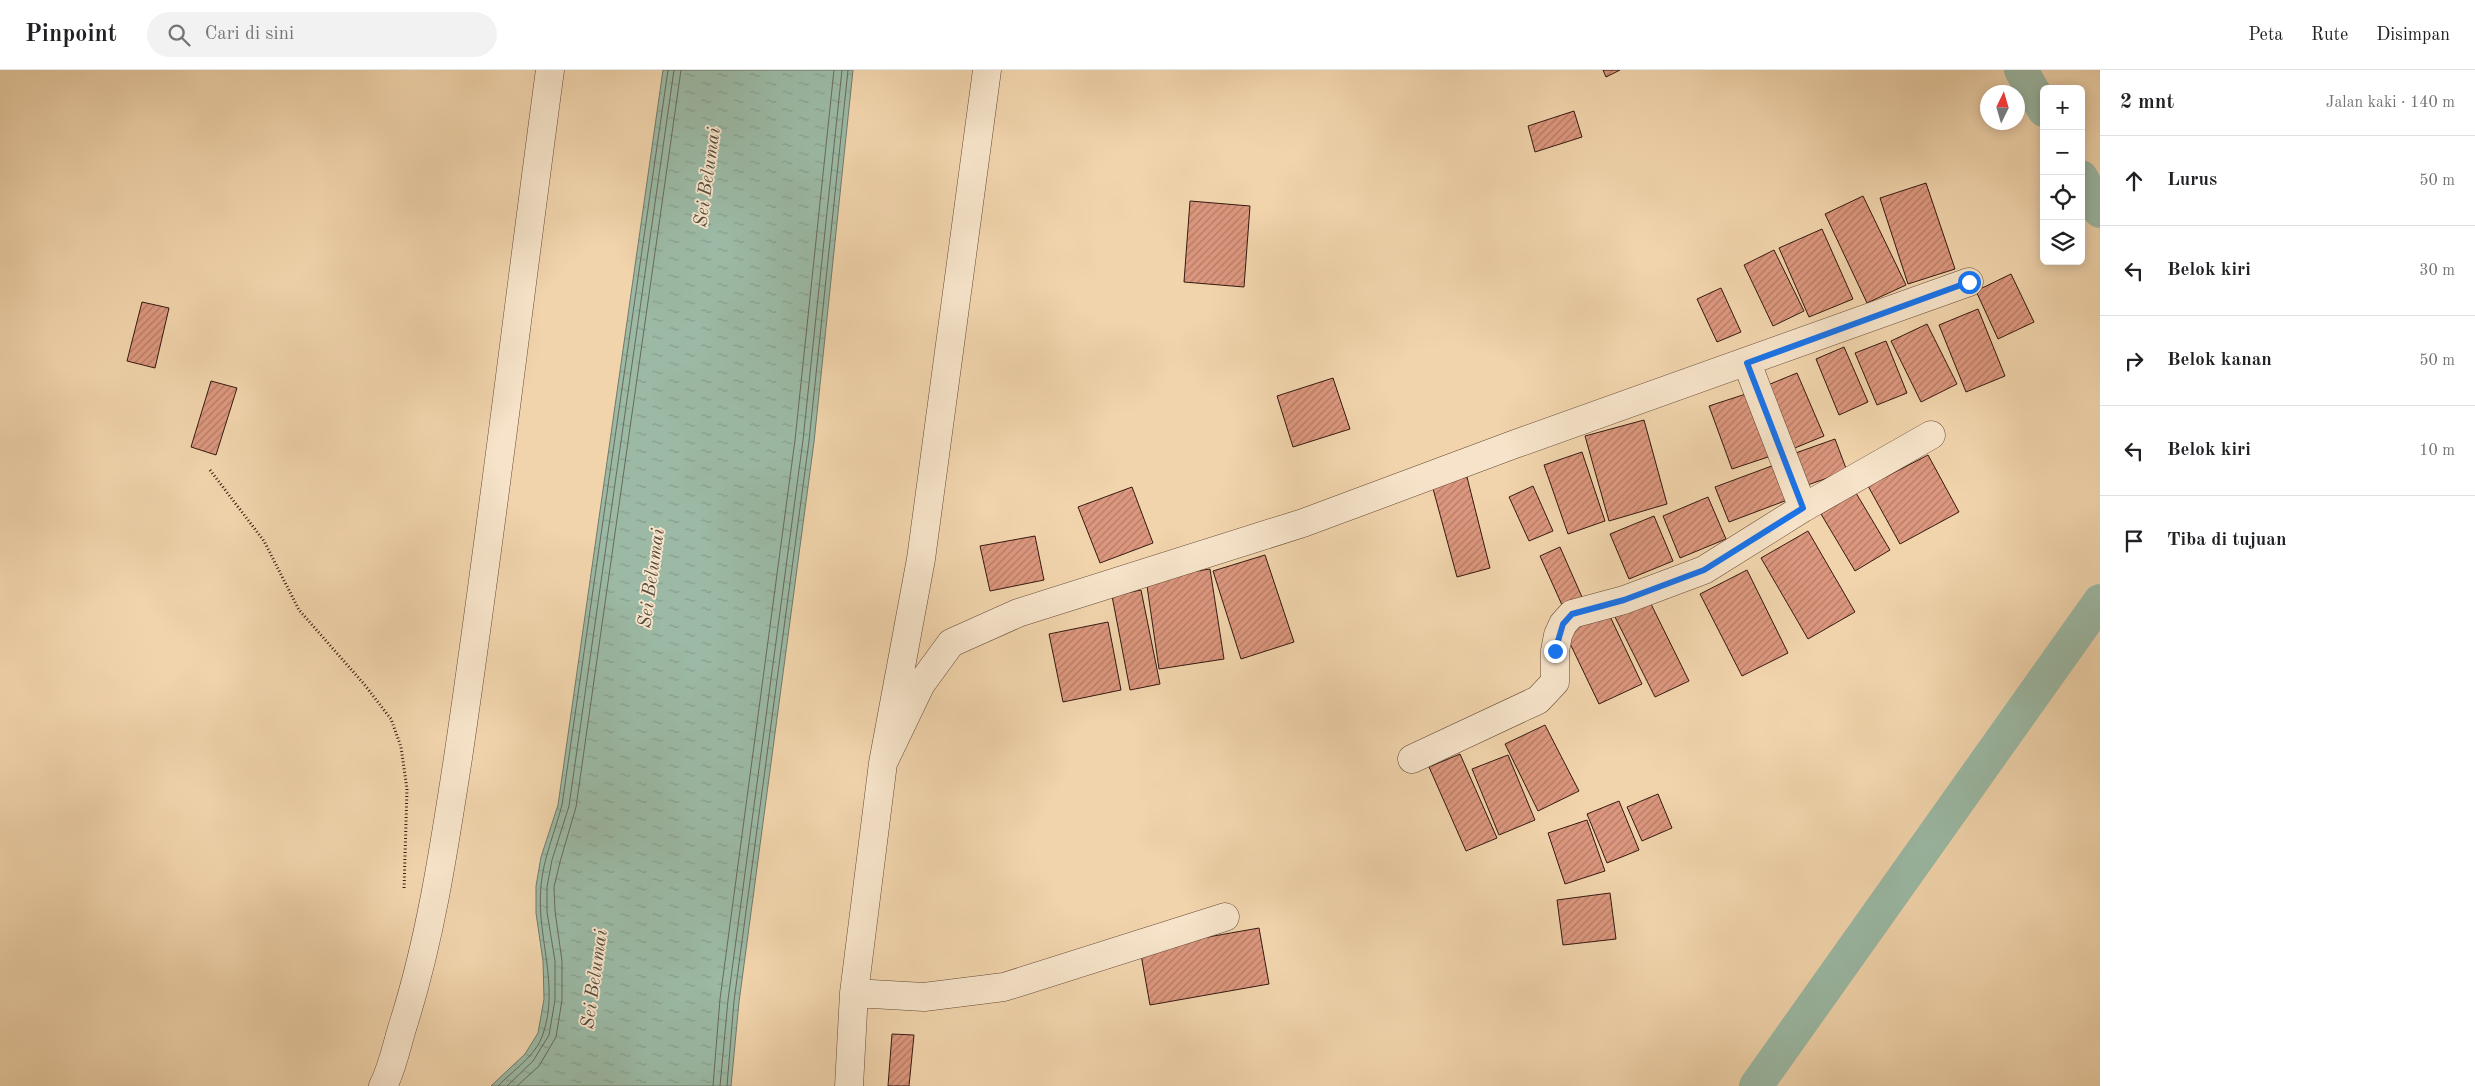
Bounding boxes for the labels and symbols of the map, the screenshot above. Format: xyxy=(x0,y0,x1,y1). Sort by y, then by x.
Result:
north arrow xyxy=(1980,85,2025,130)
water label: Sei Belumai xyxy=(692,126,725,228)
route start xyxy=(1958,271,1981,294)
water label: Sei Belumai xyxy=(636,527,669,629)
route end xyxy=(1544,640,1567,663)
water label: Sei Belumai xyxy=(579,928,612,1030)

